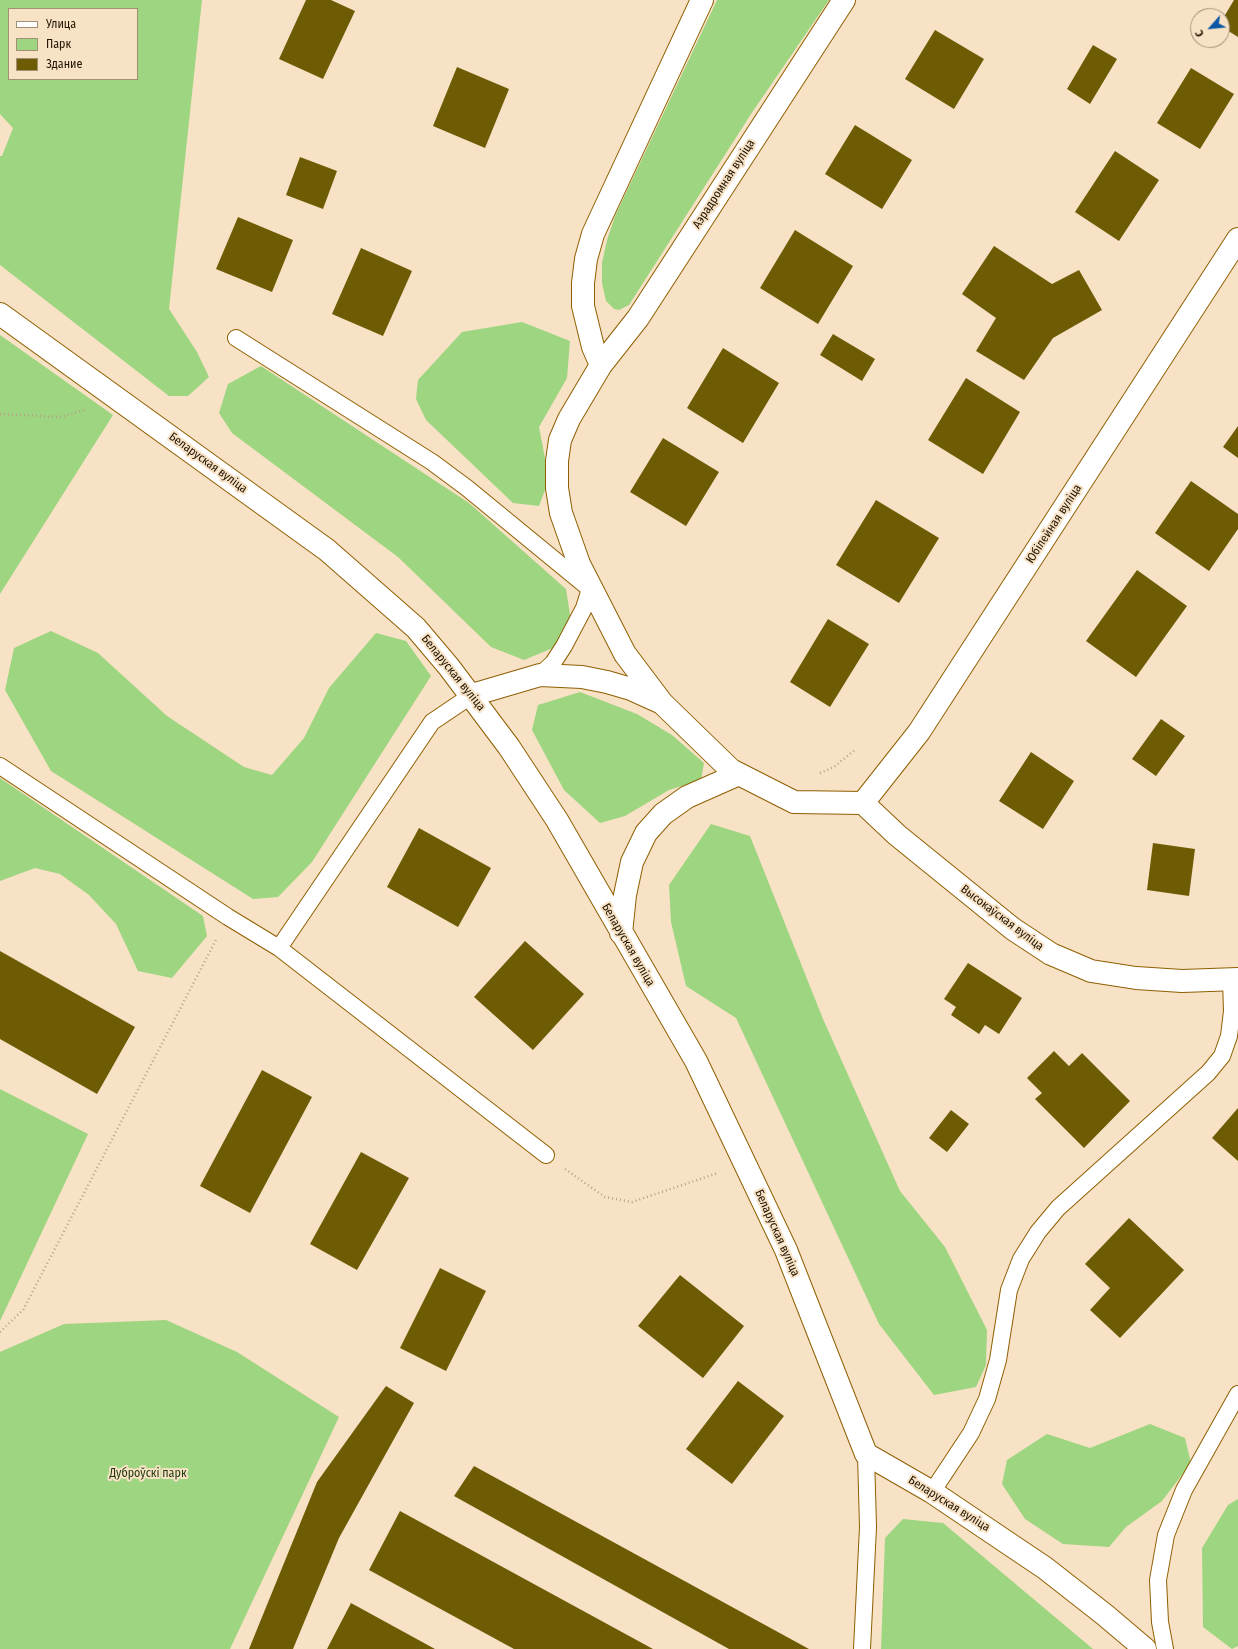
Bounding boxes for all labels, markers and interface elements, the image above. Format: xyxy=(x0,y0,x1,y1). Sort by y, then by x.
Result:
legend xyxy=(8,8,138,80)
north arrow xyxy=(1190,8,1230,48)
text: Улица xyxy=(46,17,76,31)
text: С xyxy=(1193,28,1207,39)
text: Парк xyxy=(46,37,71,51)
text: Здание xyxy=(46,57,82,71)
street label: Аэрадромная вуліца xyxy=(690,137,758,231)
street label: Беларуская вуліца xyxy=(166,430,250,496)
street label: Юбілейная вуліца xyxy=(1023,482,1085,566)
street label: Беларуская вуліца xyxy=(418,632,488,714)
street label: Высокаўская вуліца xyxy=(958,882,1046,954)
street label: Беларуская вуліца xyxy=(598,901,658,989)
street label: Беларуская вуліца xyxy=(751,1187,803,1279)
park label: Дуброўскі парк xyxy=(109,1467,187,1481)
street label: Беларуская вуліца xyxy=(906,1473,992,1535)

